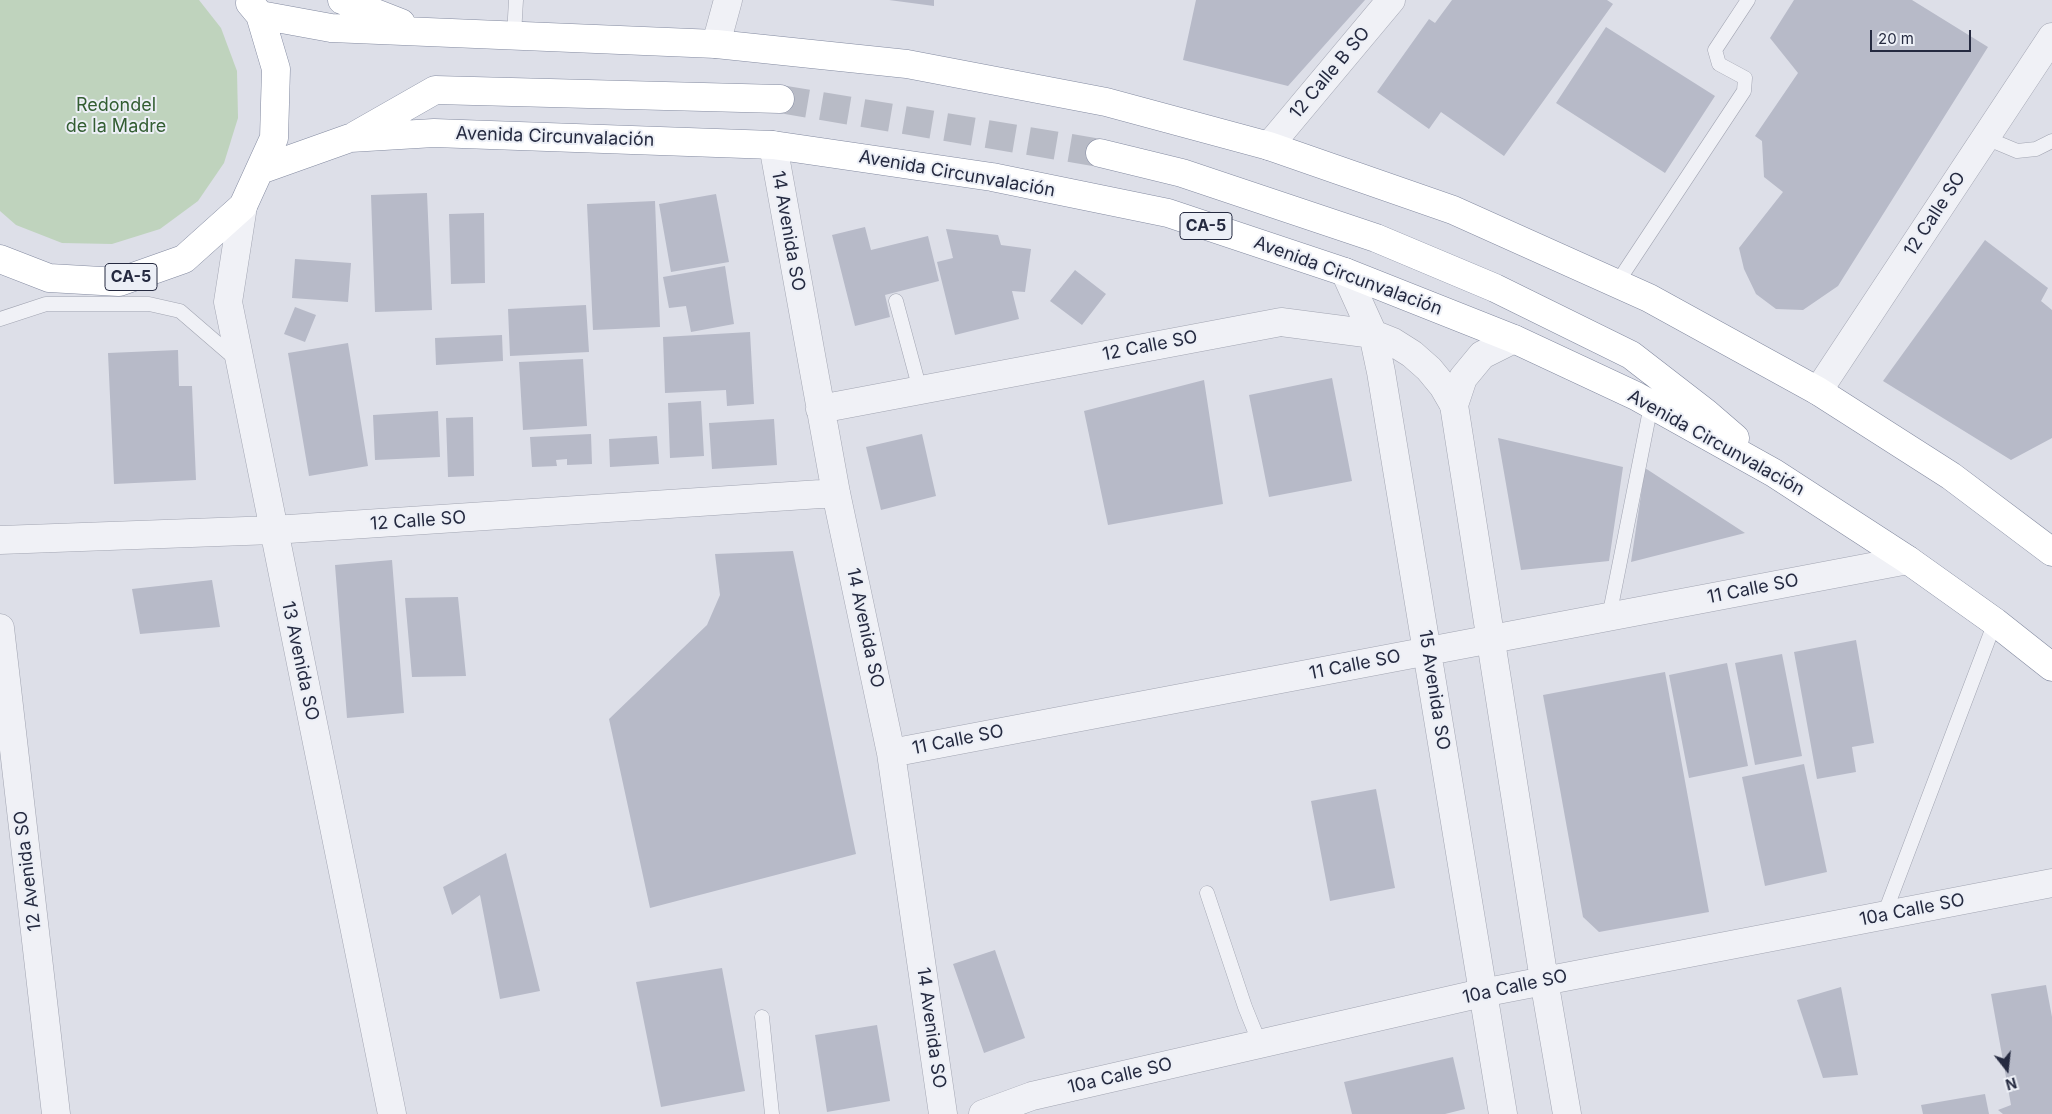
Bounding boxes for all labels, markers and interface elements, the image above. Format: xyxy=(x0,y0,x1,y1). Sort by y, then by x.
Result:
scale bar xyxy=(1872,20,1973,52)
street label: 12 Calle B SO xyxy=(1285,23,1375,123)
text: 20 m xyxy=(1878,29,1914,48)
park label: Redondel de la Madre xyxy=(66,95,166,138)
street label: Avenida Circunvalación xyxy=(455,123,655,151)
street label: Avenida Circunvalación xyxy=(857,146,1057,202)
street label: 12 Calle SO xyxy=(1900,168,1970,260)
street label: 14 Avenida SO xyxy=(767,169,809,293)
road number: CA-5 xyxy=(1180,212,1232,240)
street label: Avenida Circunvalación xyxy=(1251,232,1445,320)
road number: CA-5 xyxy=(105,264,157,290)
street label: 12 Calle SO xyxy=(1101,326,1199,366)
street label: Avenida Circunvalación xyxy=(1624,385,1808,501)
street label: 12 Calle SO xyxy=(369,507,467,535)
street label: 14 Avenida SO xyxy=(842,566,888,690)
street label: 11 Calle SO xyxy=(1706,570,1800,608)
street label: 13 Avenida SO xyxy=(277,599,323,723)
street label: 15 Avenida SO xyxy=(1414,628,1454,752)
street label: 11 Calle SO xyxy=(1308,646,1402,684)
street label: 11 Calle SO xyxy=(911,721,1005,759)
street label: 12 Avenida SO xyxy=(10,809,46,933)
street label: 10a Calle SO xyxy=(1858,889,1966,931)
street label: 10a Calle SO xyxy=(1461,965,1569,1009)
street label: 14 Avenida SO xyxy=(912,966,950,1090)
north arrow xyxy=(1982,1044,2032,1094)
street label: 10a Calle SO xyxy=(1066,1053,1174,1099)
text: N xyxy=(2004,1074,2019,1094)

